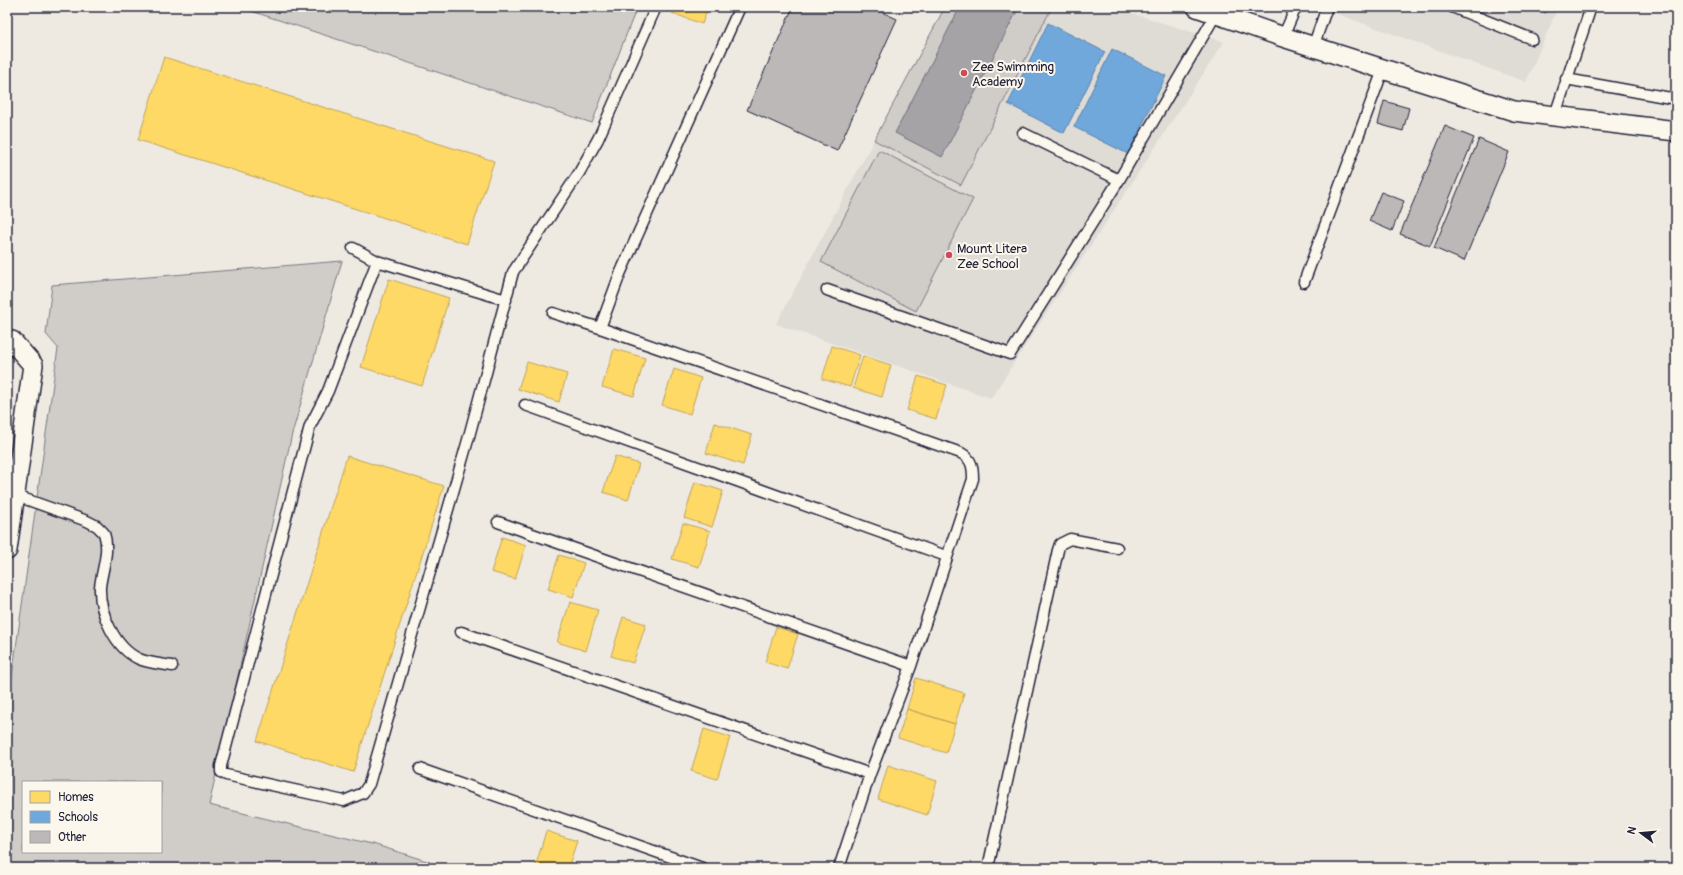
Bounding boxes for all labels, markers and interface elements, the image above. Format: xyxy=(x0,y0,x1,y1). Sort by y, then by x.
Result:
place label: Zee Swimming Academy xyxy=(972,59,1054,90)
marker: Zee Swimming Academy xyxy=(959,68,969,78)
place label: Mount Litera Zee School xyxy=(957,241,1027,272)
marker: Mount Litera Zee School xyxy=(944,250,954,260)
legend xyxy=(22,781,162,853)
text: Homes xyxy=(58,790,94,805)
text: Schools xyxy=(58,810,98,825)
north arrow xyxy=(1621,813,1661,853)
text: N xyxy=(1625,824,1639,836)
text: Other xyxy=(58,830,87,845)

